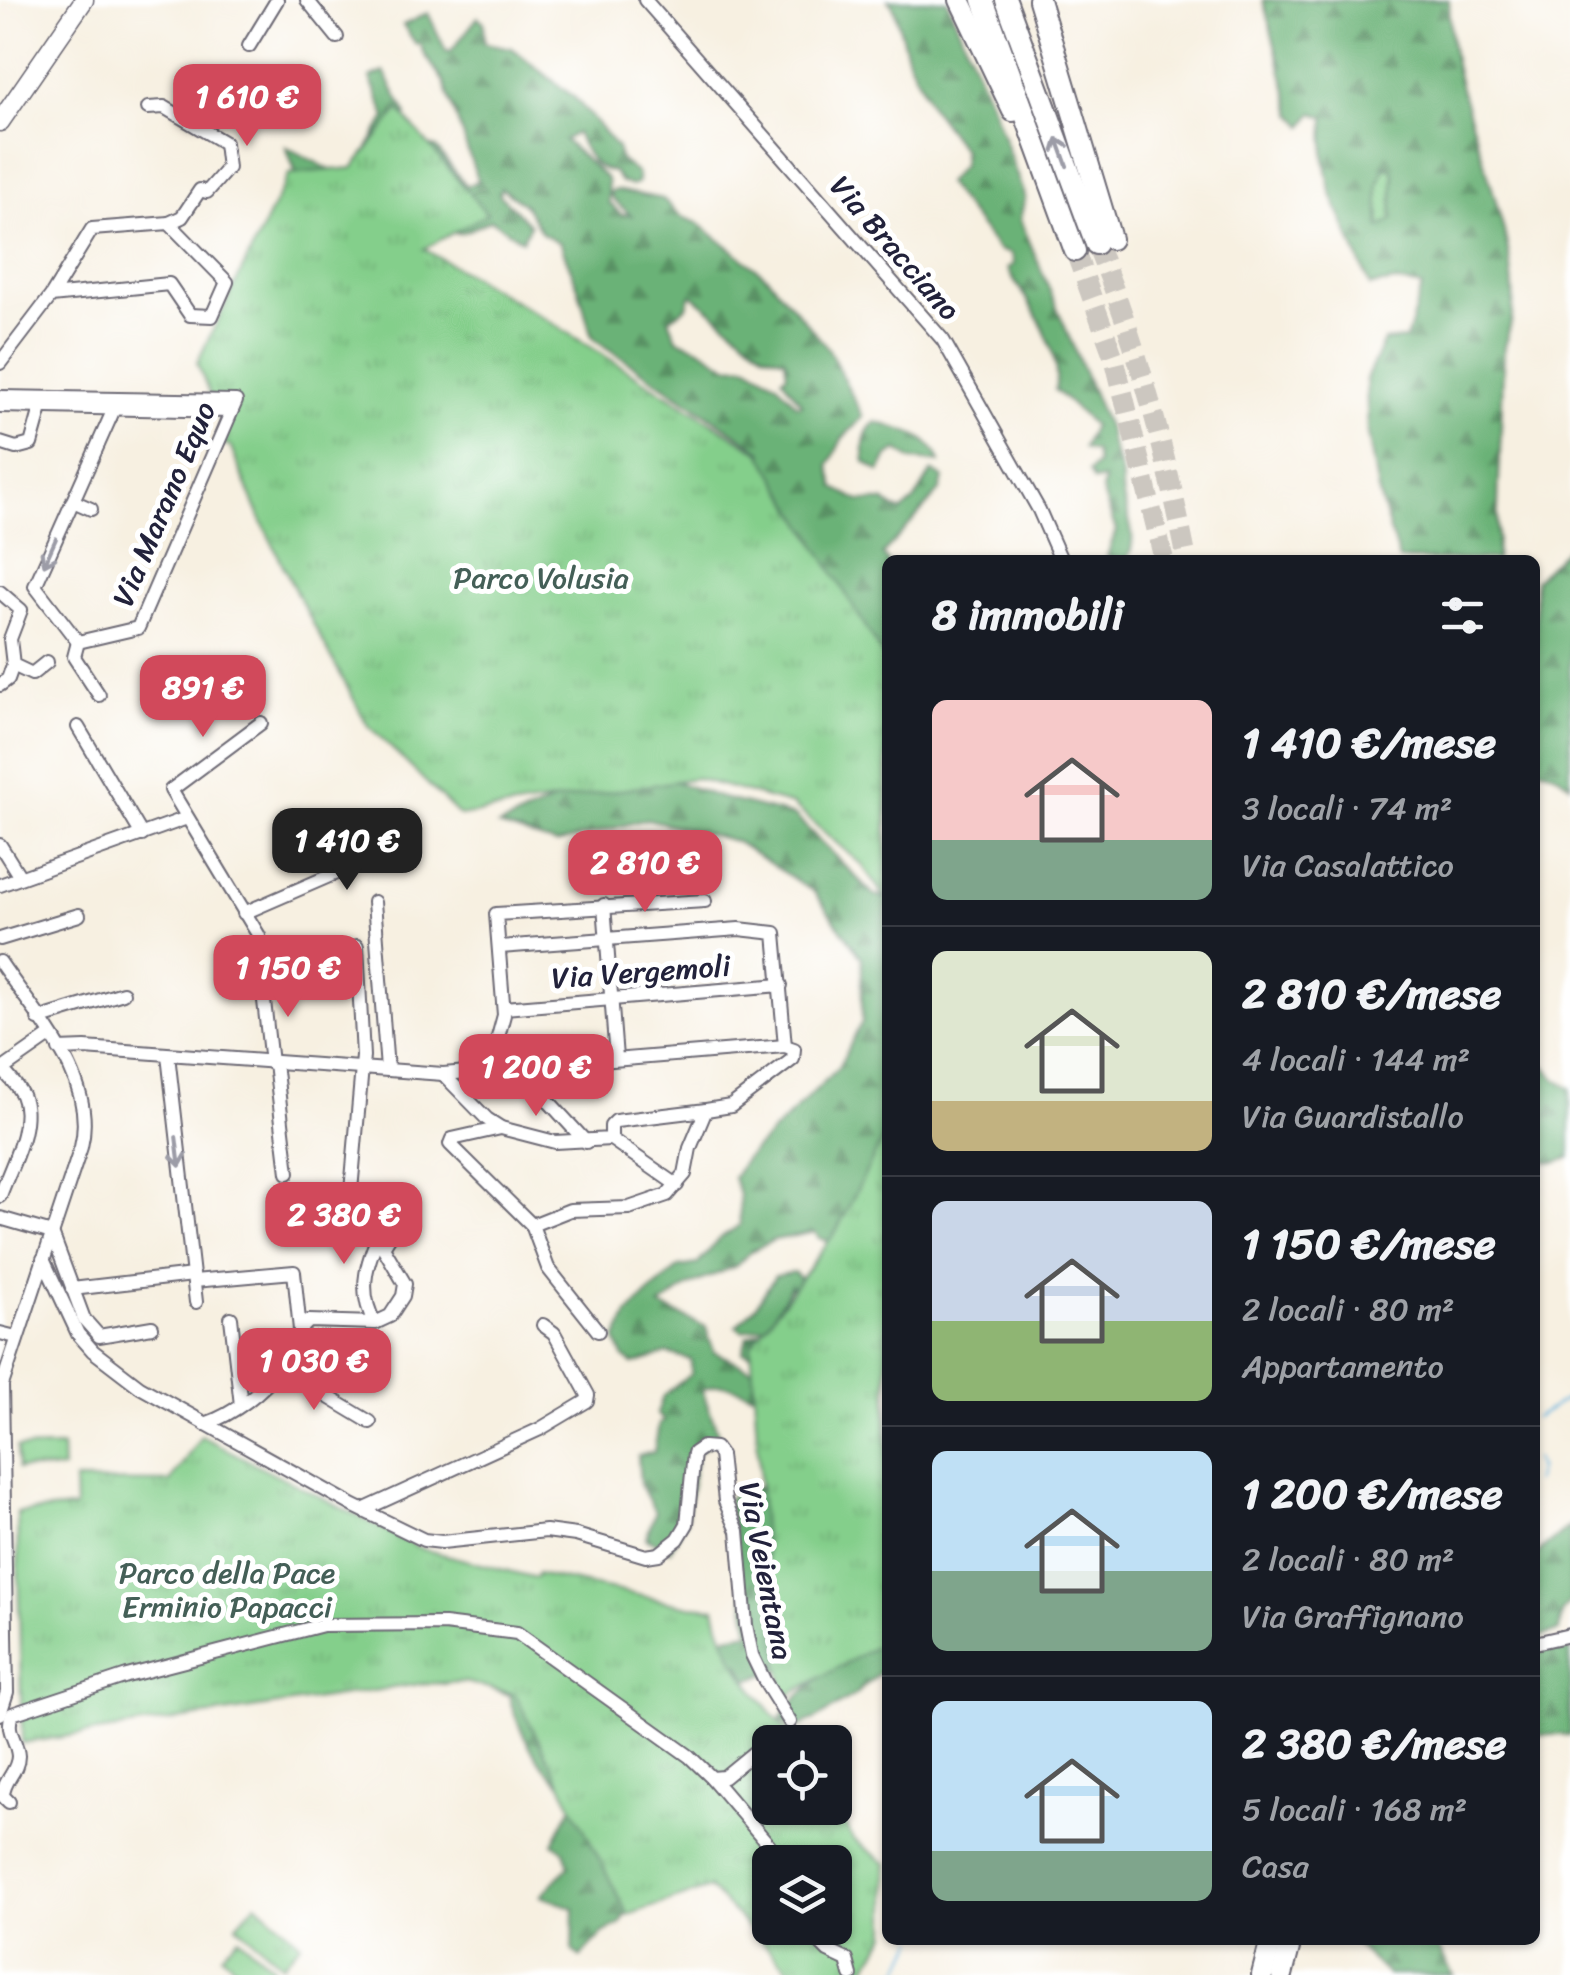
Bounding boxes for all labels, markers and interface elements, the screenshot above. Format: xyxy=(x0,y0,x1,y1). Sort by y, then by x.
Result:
pin: 1 610 € xyxy=(155,64,339,149)
text: 1 610 € xyxy=(195,68,299,125)
one-way arrow xyxy=(1052,138,1070,169)
street label: Via Bracciano xyxy=(816,162,974,334)
street label: Via Marano Equo xyxy=(96,393,232,615)
one-way arrow xyxy=(40,536,58,567)
park label: Parco Volusia xyxy=(453,551,629,605)
text: 8 immobili xyxy=(932,578,1123,652)
icon: filters xyxy=(1435,588,1490,643)
pin: 891 € xyxy=(133,655,273,740)
text: 891 € xyxy=(162,659,244,716)
text: 1 410 €/mese xyxy=(1242,706,1496,780)
icon: home xyxy=(1012,740,1132,860)
text: 3 locali · 74 m² xyxy=(1242,780,1452,837)
pin: 1 410 € xyxy=(255,808,439,893)
text: 1 410 € xyxy=(294,812,400,869)
pin: 2 810 € xyxy=(553,830,737,915)
text: 2 810 € xyxy=(590,834,700,891)
text: Via Casalattico xyxy=(1242,837,1454,894)
pin: 1 150 € xyxy=(196,935,380,1020)
text: 1 150 € xyxy=(235,939,341,996)
street label: Via Vergemoli xyxy=(550,939,733,1005)
text: 2 810 €/mese xyxy=(1242,957,1501,1031)
icon: home xyxy=(1012,991,1132,1111)
text: 4 locali · 144 m² xyxy=(1242,1031,1470,1088)
pin: 1 200 € xyxy=(444,1034,628,1119)
text: 1 200 € xyxy=(481,1038,591,1095)
text: Via Guardistallo xyxy=(1242,1088,1464,1145)
one-way arrow xyxy=(169,1135,188,1167)
pin: 2 380 € xyxy=(252,1182,436,1267)
text: 2 380 € xyxy=(287,1186,401,1243)
text: 1 150 €/mese xyxy=(1242,1207,1496,1281)
icon: home xyxy=(1012,1241,1132,1361)
text: 2 locali · 80 m² xyxy=(1242,1281,1454,1338)
pin: 1 030 € xyxy=(222,1328,406,1413)
text: 1 030 € xyxy=(259,1332,369,1389)
text: Appartamento xyxy=(1242,1338,1444,1395)
text: 1 200 €/mese xyxy=(1242,1457,1503,1531)
street label: Via Veientana xyxy=(722,1477,810,1665)
icon: home xyxy=(1012,1491,1132,1611)
text: 2 locali · 80 m² xyxy=(1242,1531,1454,1588)
park label: Parco della Pace Erminio Papacci xyxy=(119,1546,335,1634)
text: Via Graffignano xyxy=(1242,1588,1464,1645)
text: 2 380 €/mese xyxy=(1242,1707,1506,1781)
map controls xyxy=(752,1725,852,1945)
button: locate xyxy=(752,1725,852,1825)
icon: home xyxy=(1012,1741,1132,1861)
text: 5 locali · 168 m² xyxy=(1242,1781,1467,1838)
text: Casa xyxy=(1242,1838,1309,1895)
button: layers xyxy=(752,1845,852,1945)

